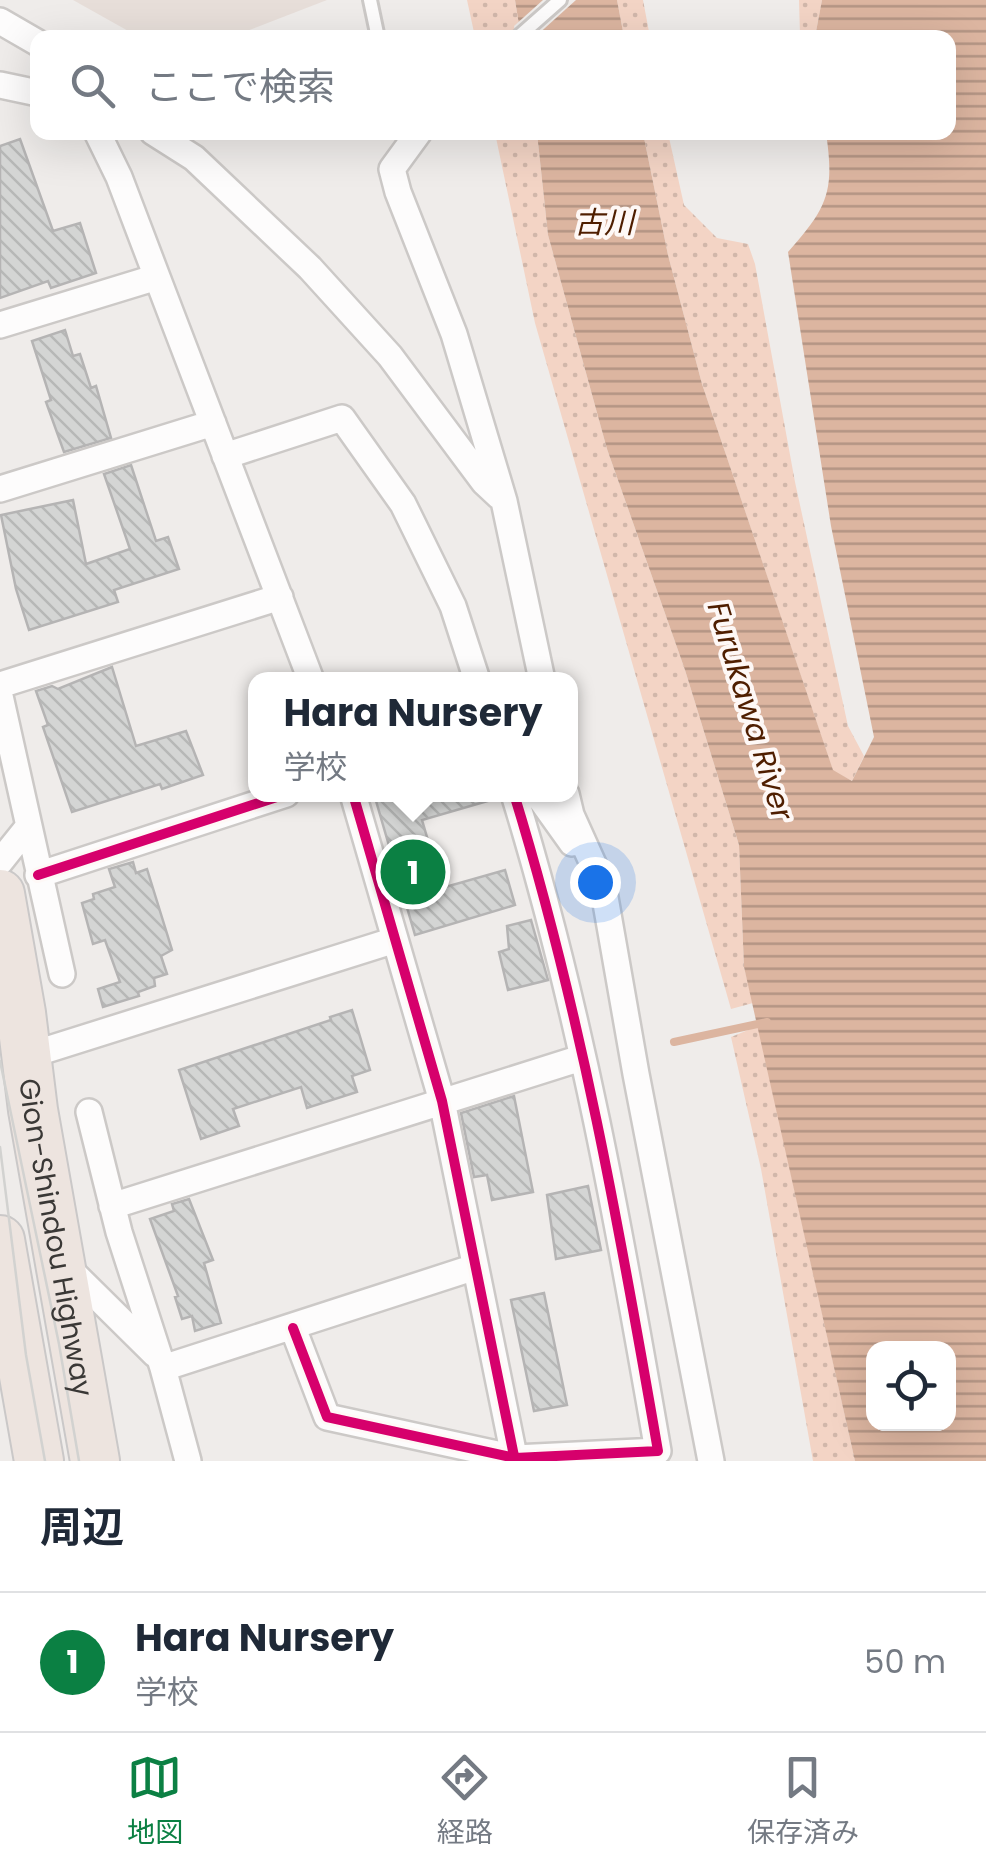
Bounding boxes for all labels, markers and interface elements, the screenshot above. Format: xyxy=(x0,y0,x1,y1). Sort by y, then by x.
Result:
search box xyxy=(30,30,956,140)
icon: search xyxy=(65,58,120,113)
text: ここで検索 xyxy=(145,60,335,113)
water label: 古川 xyxy=(574,201,637,244)
water label: Furukawa River xyxy=(697,596,804,826)
popup xyxy=(248,672,578,802)
text: Hara Nursery xyxy=(283,686,543,739)
text: 学校 xyxy=(283,744,347,789)
pin: 1 xyxy=(380,834,446,910)
your location xyxy=(570,857,621,908)
street label: Gion-Shindou Highway xyxy=(9,1076,102,1400)
map controls xyxy=(866,1341,956,1431)
button: locate xyxy=(866,1341,956,1431)
text: 周辺 xyxy=(40,1498,124,1557)
text: Hara Nursery xyxy=(135,1611,394,1664)
text: 1 xyxy=(66,1639,79,1684)
text: 50 m xyxy=(864,1639,946,1684)
text: 学校 xyxy=(135,1669,199,1714)
tab: 地図 xyxy=(127,1750,183,1854)
tab: 経路 xyxy=(437,1750,493,1854)
tab: 保存済み xyxy=(747,1750,859,1854)

